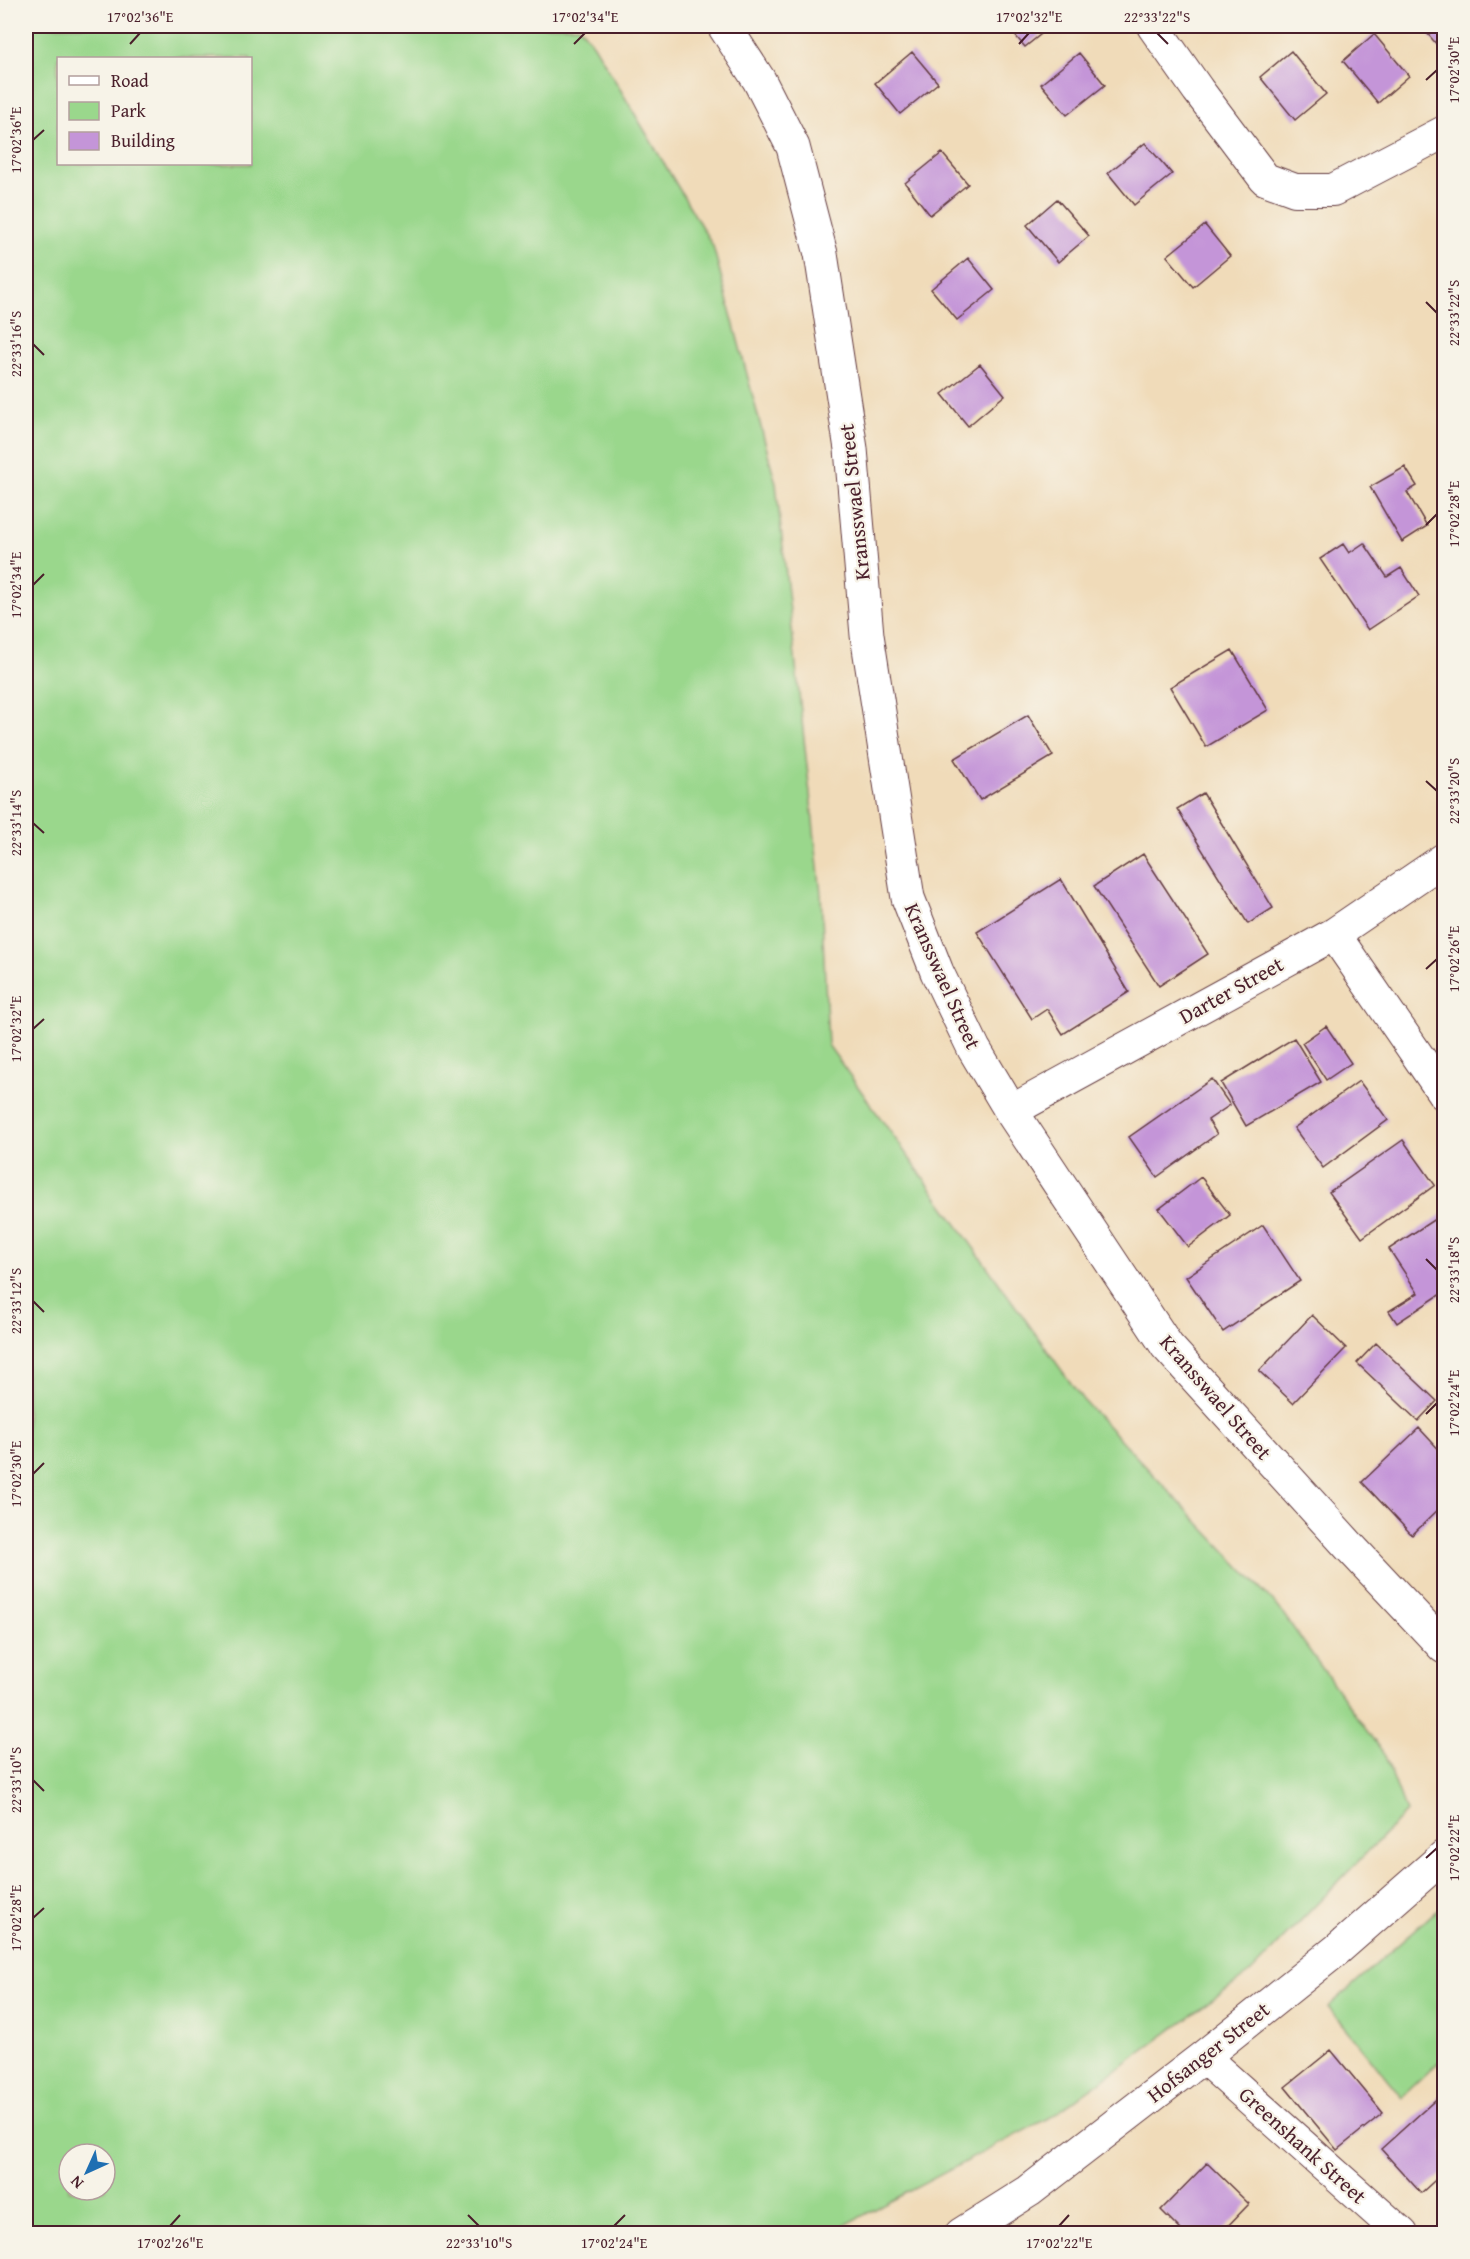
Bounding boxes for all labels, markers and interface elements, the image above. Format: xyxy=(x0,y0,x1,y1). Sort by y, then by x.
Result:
text: 17°02'36"E xyxy=(107,6,174,27)
text: 17°02'34"E xyxy=(552,6,619,27)
text: 17°02'32"E xyxy=(996,6,1063,27)
text: 22°33'22"S xyxy=(1124,6,1190,27)
text: 17°02'30"E xyxy=(1443,36,1464,103)
legend xyxy=(57,57,252,165)
text: Road xyxy=(111,67,149,94)
text: Park xyxy=(111,97,147,124)
text: 17°02'36"E xyxy=(5,106,26,173)
text: Building xyxy=(111,127,175,154)
text: 22°33'22"S xyxy=(1443,280,1464,346)
text: 22°33'16"S xyxy=(5,311,26,377)
street label: Kransswael Street xyxy=(830,422,878,582)
text: 17°02'28"E xyxy=(1443,480,1464,547)
text: 17°02'34"E xyxy=(5,551,26,618)
text: 22°33'20"S xyxy=(1443,758,1464,824)
text: 22°33'14"S xyxy=(5,790,26,856)
street label: Kransswael Street xyxy=(897,898,989,1055)
text: 17°02'26"E xyxy=(1443,925,1464,992)
street label: Darter Street xyxy=(1173,948,1289,1031)
text: 17°02'32"E xyxy=(5,995,26,1062)
text: 22°33'18"S xyxy=(1443,1237,1464,1303)
text: 22°33'12"S xyxy=(5,1268,26,1334)
street label: Kransswael Street xyxy=(1153,1327,1280,1467)
text: 17°02'24"E xyxy=(1443,1369,1464,1436)
text: 17°02'30"E xyxy=(5,1440,26,1507)
text: 22°33'10"S xyxy=(5,1747,26,1813)
text: 17°02'22"E xyxy=(1443,1814,1464,1881)
text: 17°02'28"E xyxy=(5,1884,26,1951)
street label: Hofsanger Street xyxy=(1140,1994,1276,2110)
street label: Greenshank Street xyxy=(1232,2079,1374,2211)
north arrow xyxy=(57,2142,117,2202)
text: N xyxy=(64,2170,89,2195)
text: 17°02'26"E xyxy=(137,2232,204,2253)
text: 22°33'10"S xyxy=(446,2232,512,2253)
text: 17°02'24"E xyxy=(581,2232,648,2253)
text: 17°02'22"E xyxy=(1026,2232,1093,2253)

